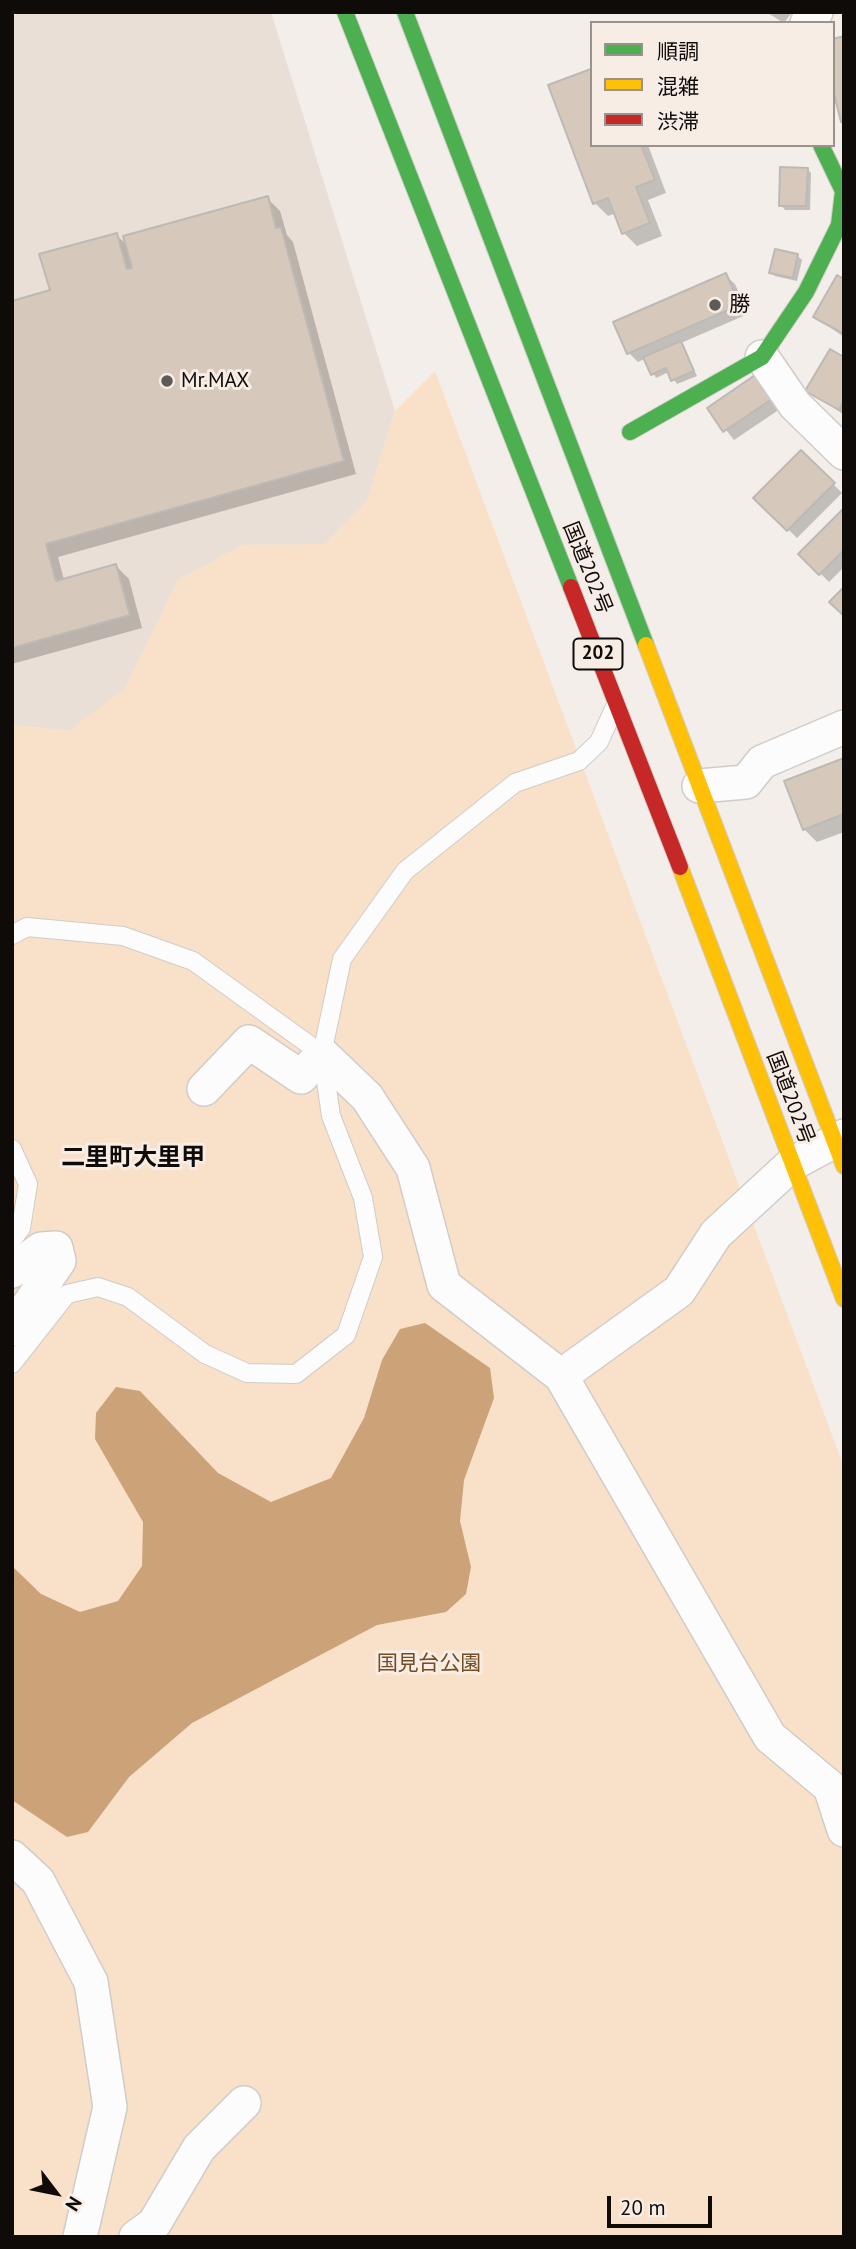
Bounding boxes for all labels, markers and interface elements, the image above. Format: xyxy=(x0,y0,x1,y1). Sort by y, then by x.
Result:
legend xyxy=(590,21,835,147)
text: 順調 xyxy=(657,38,699,65)
text: 混雑 xyxy=(657,73,699,100)
text: 渋滞 xyxy=(657,108,699,135)
place label: 勝 xyxy=(729,292,750,318)
marker: 勝 xyxy=(707,297,723,313)
place label: Mr.MAX xyxy=(181,368,249,394)
marker: Mr.MAX xyxy=(159,373,175,389)
street label: 国道202号 xyxy=(557,518,617,618)
road number: 202 xyxy=(574,638,622,670)
street label: 国道202号 xyxy=(761,1048,819,1148)
district label: 二里町大里甲 xyxy=(61,1144,205,1172)
park label: 国見台公園 xyxy=(377,1651,481,1677)
north arrow xyxy=(21,2158,91,2228)
scale bar xyxy=(611,2182,716,2226)
text: N xyxy=(60,2192,87,2216)
text: 20 m xyxy=(620,2194,666,2221)

